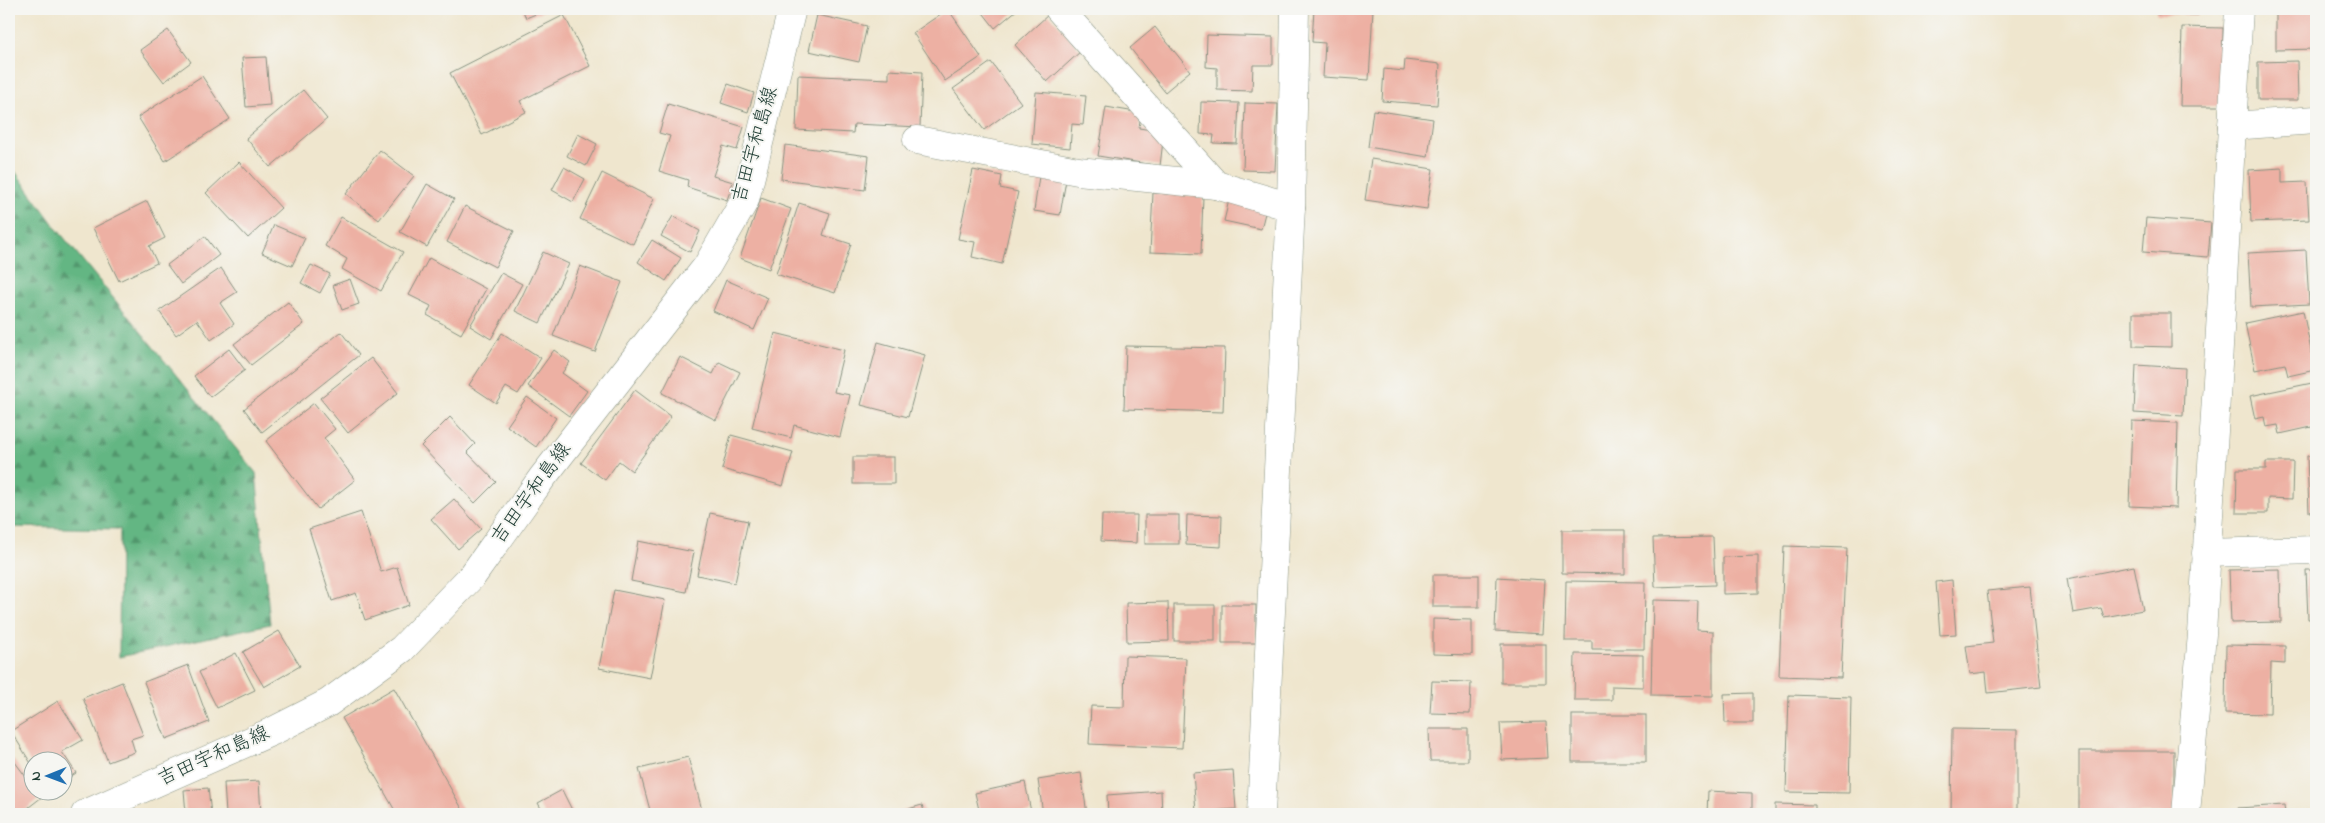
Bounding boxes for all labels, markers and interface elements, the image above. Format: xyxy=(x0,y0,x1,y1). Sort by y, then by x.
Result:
street label: 吉田宇和島線 xyxy=(726,83,786,207)
street label: 吉田宇和島線 xyxy=(485,437,579,551)
street label: 吉田宇和島線 xyxy=(153,719,275,795)
north arrow xyxy=(22,750,72,800)
text: N xyxy=(26,771,47,781)

